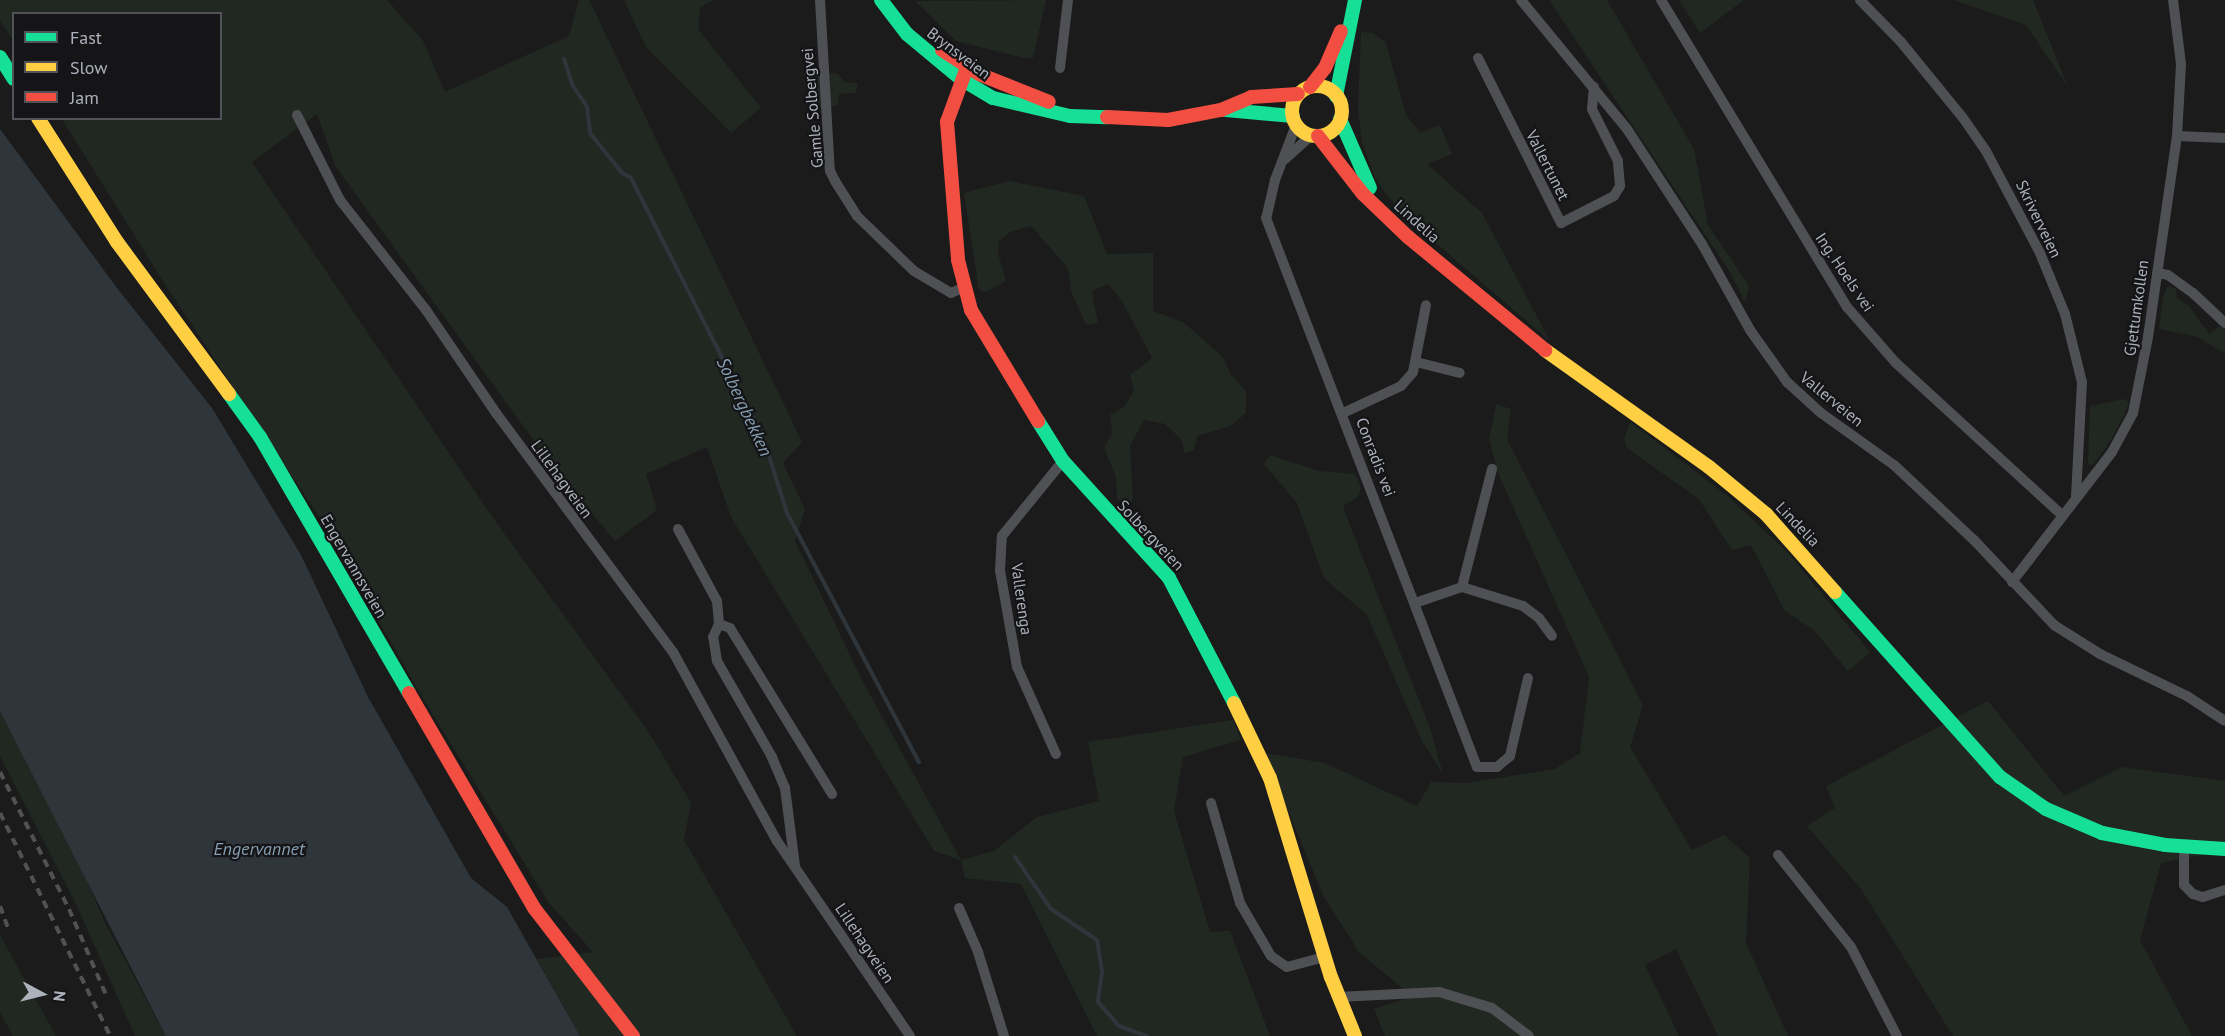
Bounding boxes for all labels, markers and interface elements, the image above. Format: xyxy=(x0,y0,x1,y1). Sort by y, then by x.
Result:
legend xyxy=(12,12,222,120)
street label: Brynsveien xyxy=(923,23,995,83)
text: Fast xyxy=(70,26,102,49)
street label: Gamle Solbergvei xyxy=(797,47,827,169)
text: Slow xyxy=(70,56,108,79)
text: Jam xyxy=(70,86,99,109)
street label: Vallertunet xyxy=(1522,127,1574,203)
street label: Skriverveien xyxy=(2012,177,2066,261)
street label: Lindelia xyxy=(1390,195,1444,247)
street label: Ing. Hoels vei xyxy=(1811,228,1879,316)
street label: Gjettumkollen xyxy=(2120,259,2152,357)
water label: Solbergbekken xyxy=(712,354,776,460)
street label: Vallerveien xyxy=(1796,368,1868,430)
street label: Conradis vei xyxy=(1352,415,1400,499)
street label: Lillehagveien xyxy=(527,436,597,522)
street label: Solbergveien xyxy=(1114,496,1188,574)
street label: Lindelia xyxy=(1772,498,1824,550)
street label: Engervannsveien xyxy=(317,511,391,621)
street label: Vallerenga xyxy=(1007,562,1037,636)
water label: Engervannet xyxy=(213,838,305,860)
street label: Lillehagveien xyxy=(831,899,899,987)
north arrow xyxy=(12,964,72,1024)
text: N xyxy=(49,990,70,1003)

